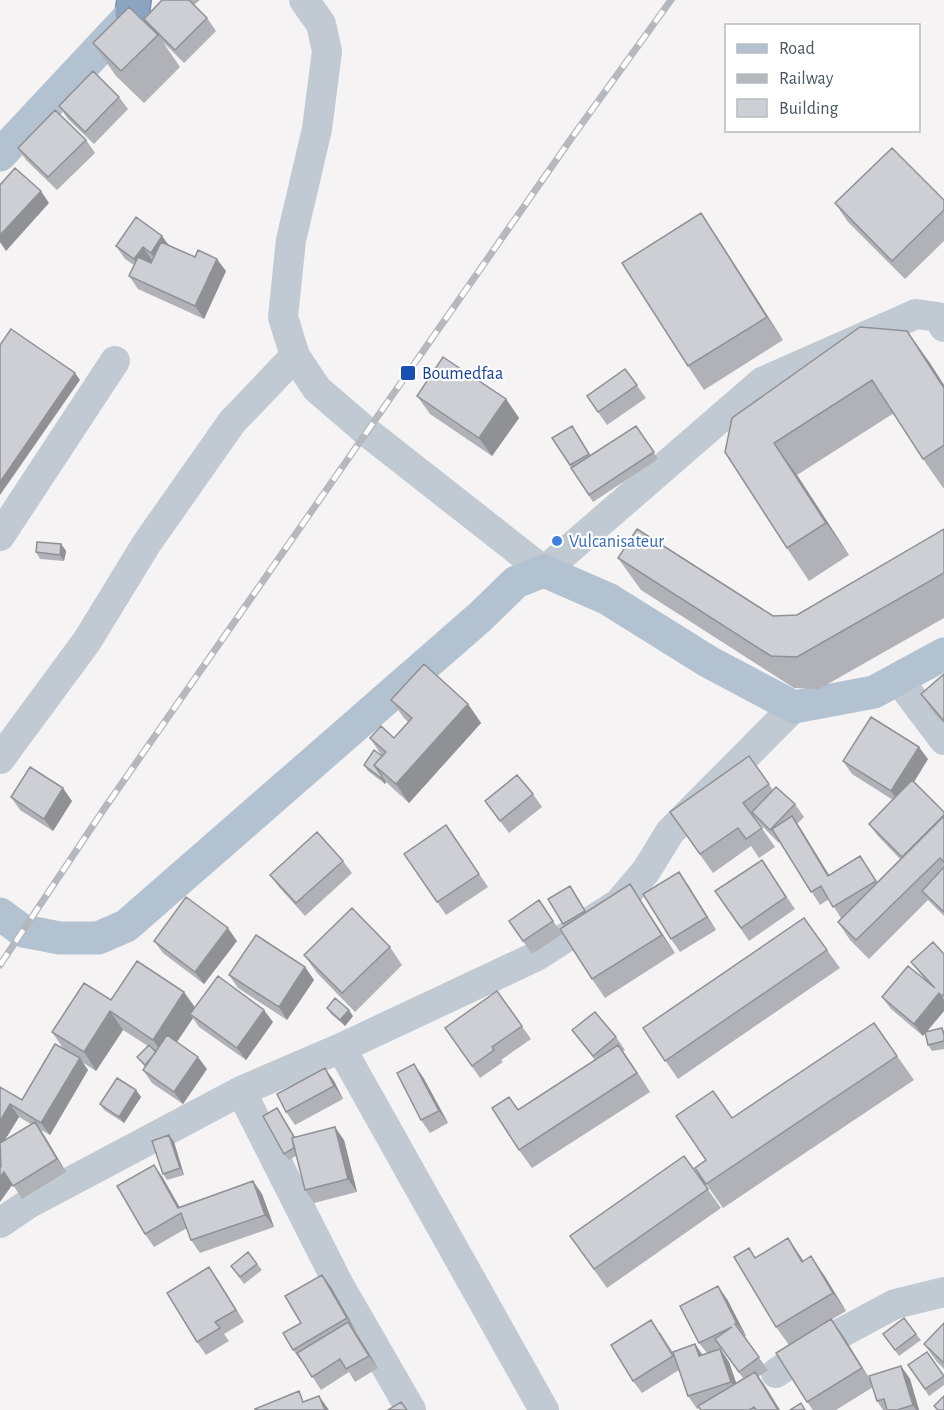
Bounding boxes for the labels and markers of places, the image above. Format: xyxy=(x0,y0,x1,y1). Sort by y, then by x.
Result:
marker: Boumedfaa xyxy=(399,364,417,382)
place label: Boumedfaa xyxy=(422,365,503,383)
place label: Vulcanisateur xyxy=(569,533,664,551)
marker: Vulcanisateur xyxy=(550,534,564,548)

